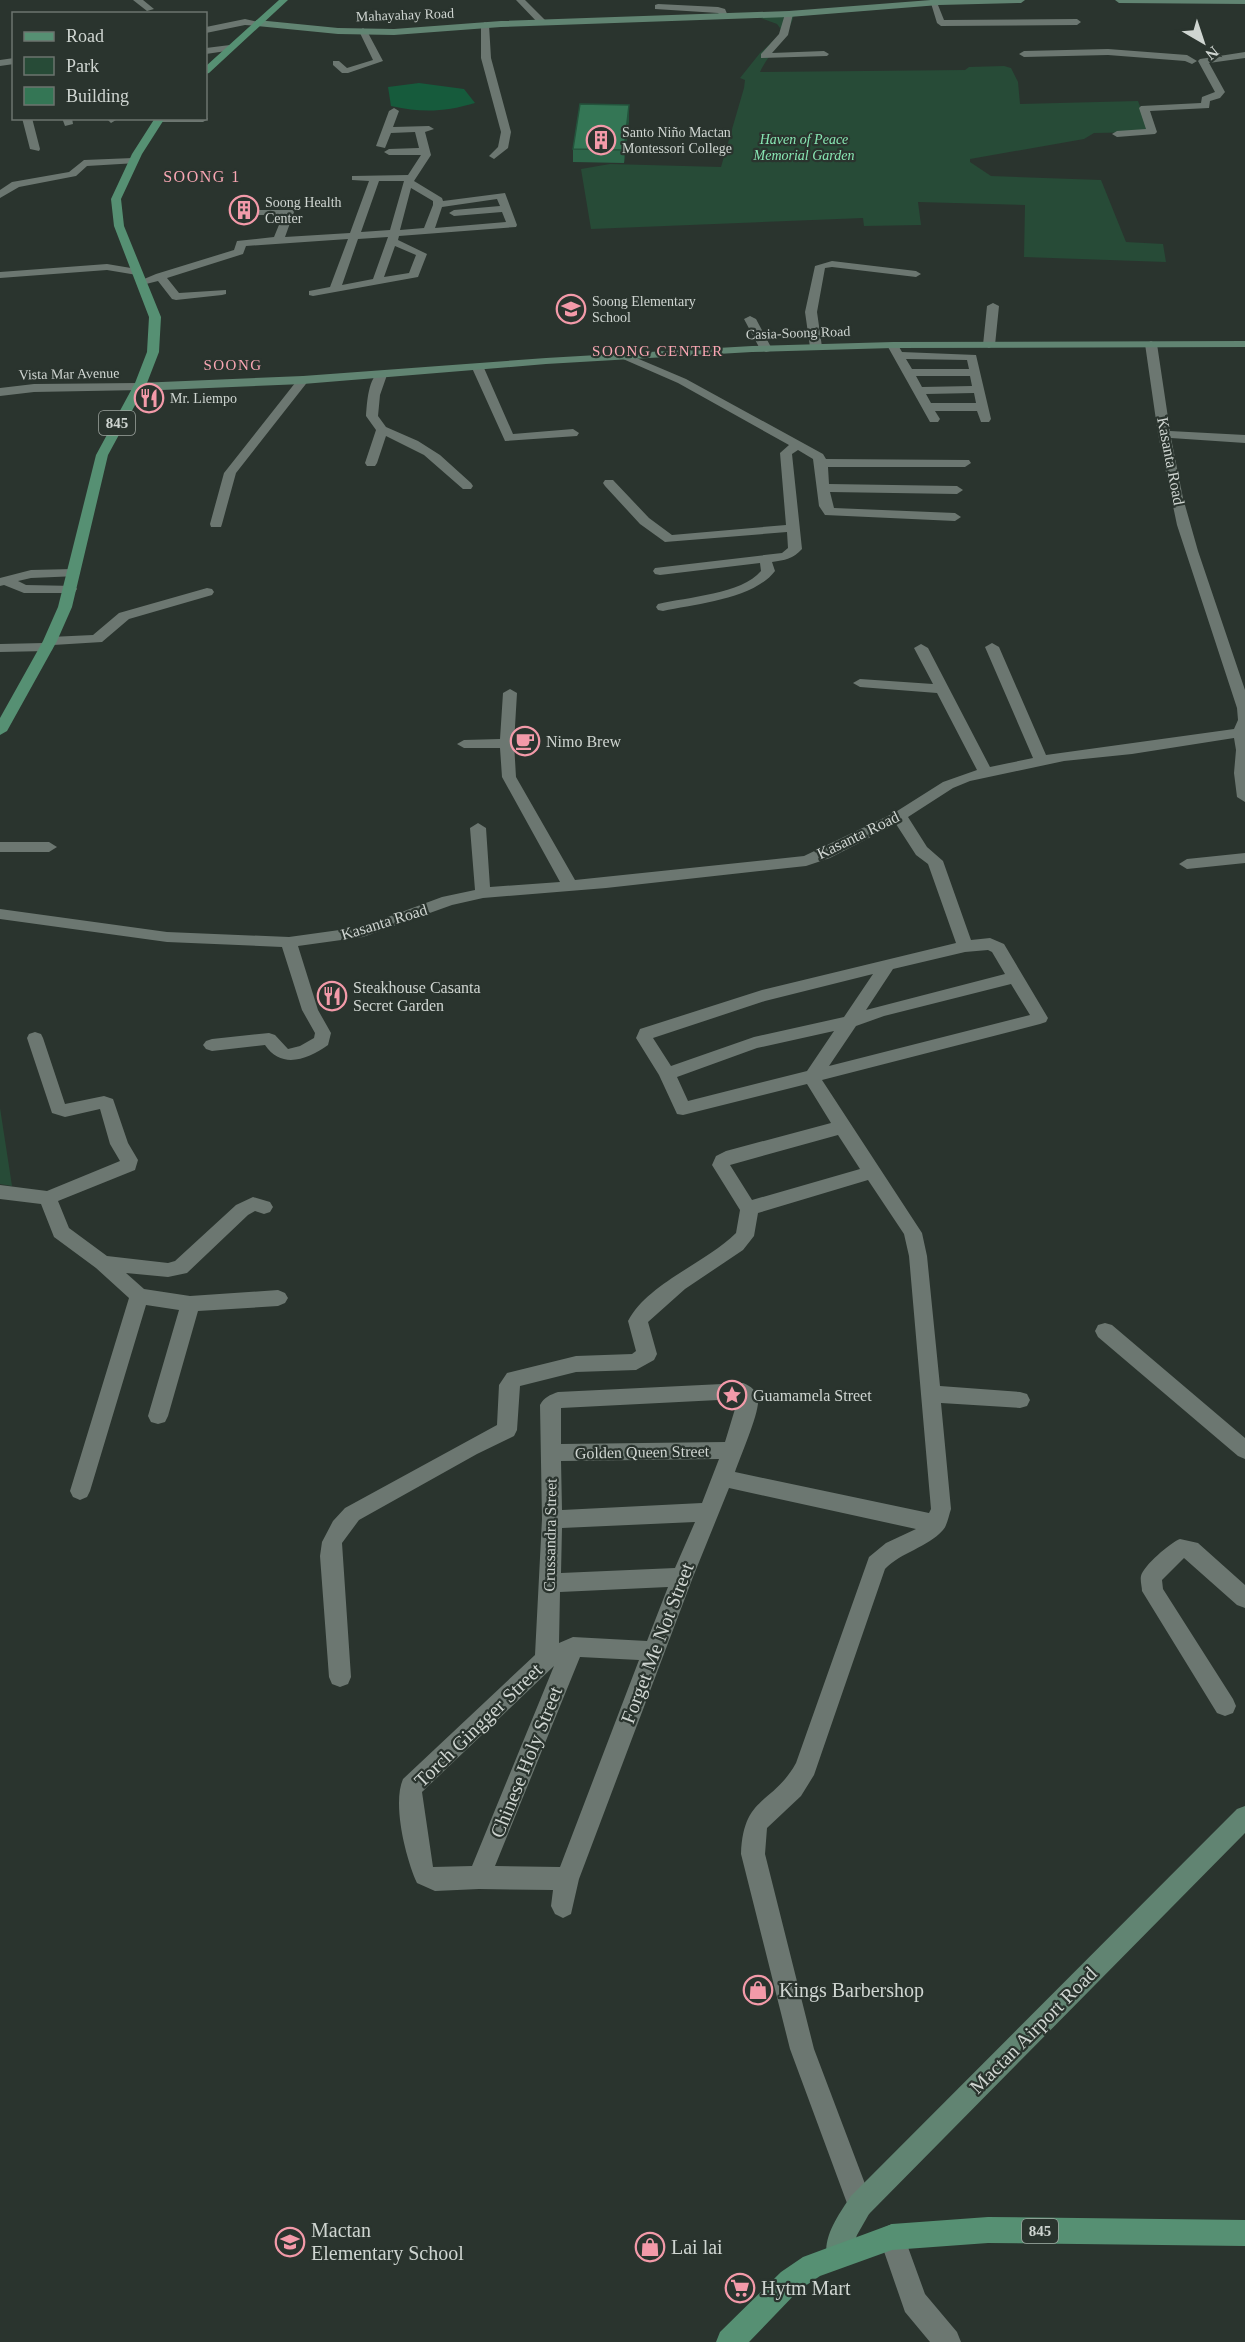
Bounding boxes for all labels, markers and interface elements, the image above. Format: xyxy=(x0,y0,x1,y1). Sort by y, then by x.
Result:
street label: Mahayahay Road xyxy=(356,6,454,24)
legend xyxy=(12,12,207,120)
north arrow xyxy=(1173,12,1233,72)
text: Road xyxy=(66,26,104,46)
text: N xyxy=(1202,43,1222,64)
text: Park xyxy=(66,56,99,76)
text: Building xyxy=(66,86,129,106)
building icon: Santo Niño Mactan Montessori College xyxy=(585,124,617,156)
place label: Santo Niño Mactan Montessori College xyxy=(622,125,732,156)
park label: Haven of Peace Memorial Garden xyxy=(753,132,854,163)
district label: SOONG 1 xyxy=(163,168,241,185)
building icon: Soong Health Center xyxy=(228,194,260,226)
place label: Soong Health Center xyxy=(265,195,342,226)
school or university icon: Soong Elementary School xyxy=(555,293,587,325)
place label: Soong Elementary School xyxy=(592,294,696,325)
street label: Casia-Soong Road xyxy=(745,324,851,342)
district label: SOONG CENTER xyxy=(592,343,724,359)
district label: SOONG xyxy=(203,357,263,373)
street label: Vista Mar Avenue xyxy=(18,366,120,382)
restaurant icon: Mr. Liempo xyxy=(133,382,165,414)
place label: Mr. Liempo xyxy=(170,391,237,406)
road number: 845 xyxy=(99,411,135,435)
street label: Kasanta Road xyxy=(1154,416,1188,506)
cafe icon: Nimo Brew xyxy=(509,725,541,757)
place label: Nimo Brew xyxy=(546,733,622,750)
street label: Kasanta Road xyxy=(814,808,902,862)
street label: Kasanta Road xyxy=(339,901,429,943)
place label: Steakhouse Casanta Secret Garden xyxy=(353,979,481,1014)
restaurant icon: Steakhouse Casanta Secret Garden xyxy=(316,980,348,1012)
place icon: Guamamela Street xyxy=(716,1379,748,1411)
place label: Guamamela Street xyxy=(753,1387,872,1404)
street label: Golden Queen Street xyxy=(575,1442,710,1462)
street label: Crussandra Street xyxy=(541,1478,559,1592)
street label: Forget Me Not Street xyxy=(616,1559,699,1727)
street label: Torch Gingger Street xyxy=(410,1658,547,1792)
street label: Chinese Holy Street xyxy=(486,1683,567,1841)
street label: Mactan Airport Road xyxy=(965,1962,1102,2099)
shop icon: Kings Barbershop xyxy=(742,1974,774,2006)
place label: Kings Barbershop xyxy=(779,1979,924,2002)
place label: Mactan Elementary School xyxy=(311,2219,464,2265)
road number: 845 xyxy=(1022,2219,1058,2243)
school or university icon: Mactan Elementary School xyxy=(274,2226,306,2258)
shop icon: Lai lai xyxy=(634,2231,666,2263)
place label: Lai lai xyxy=(671,2236,723,2258)
supermarket icon: Hytm Mart xyxy=(724,2272,756,2304)
place label: Hytm Mart xyxy=(761,2277,851,2300)

